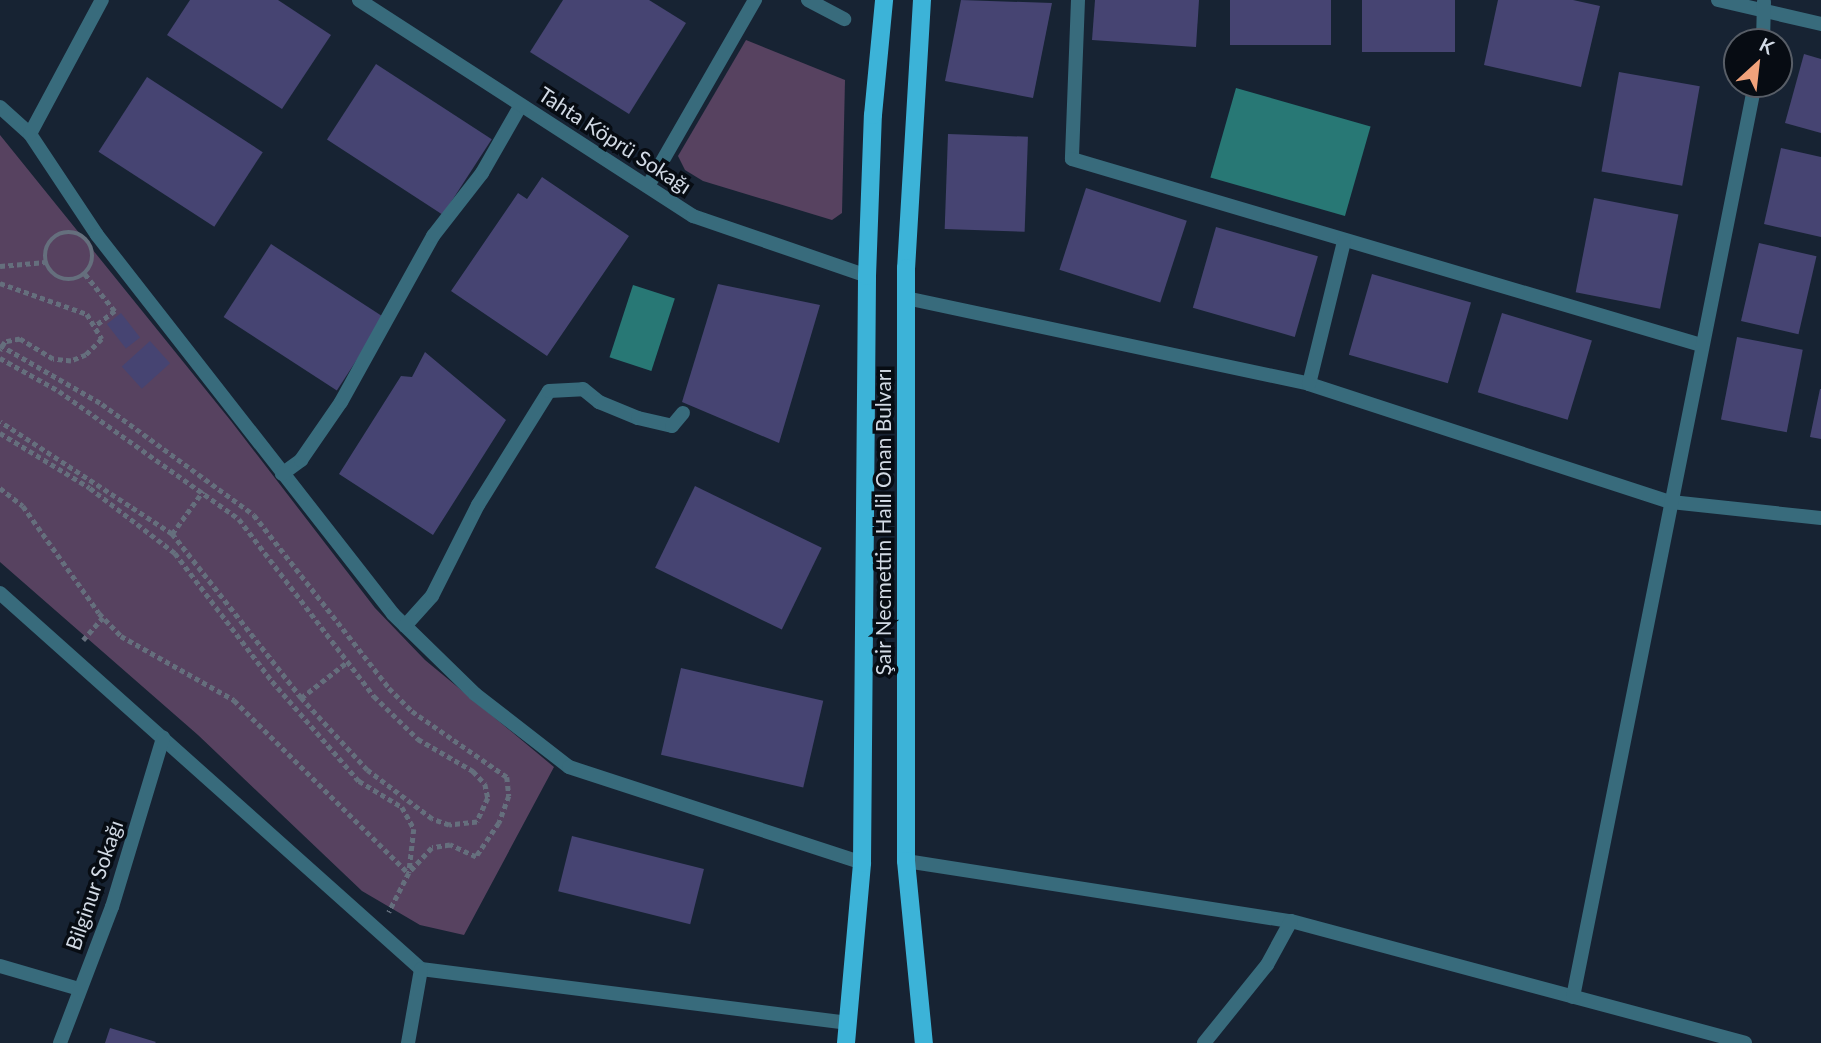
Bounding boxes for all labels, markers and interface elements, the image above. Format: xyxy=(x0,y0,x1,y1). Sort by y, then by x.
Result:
north arrow xyxy=(1723,28,1793,98)
text: K xyxy=(1756,32,1778,59)
street label: Tahta Köprü Sokağı xyxy=(534,81,696,199)
street label: Şair Necmettin Halil Onan Bulvarı xyxy=(870,368,896,676)
street label: Bilginur Sokağı xyxy=(60,817,128,953)

